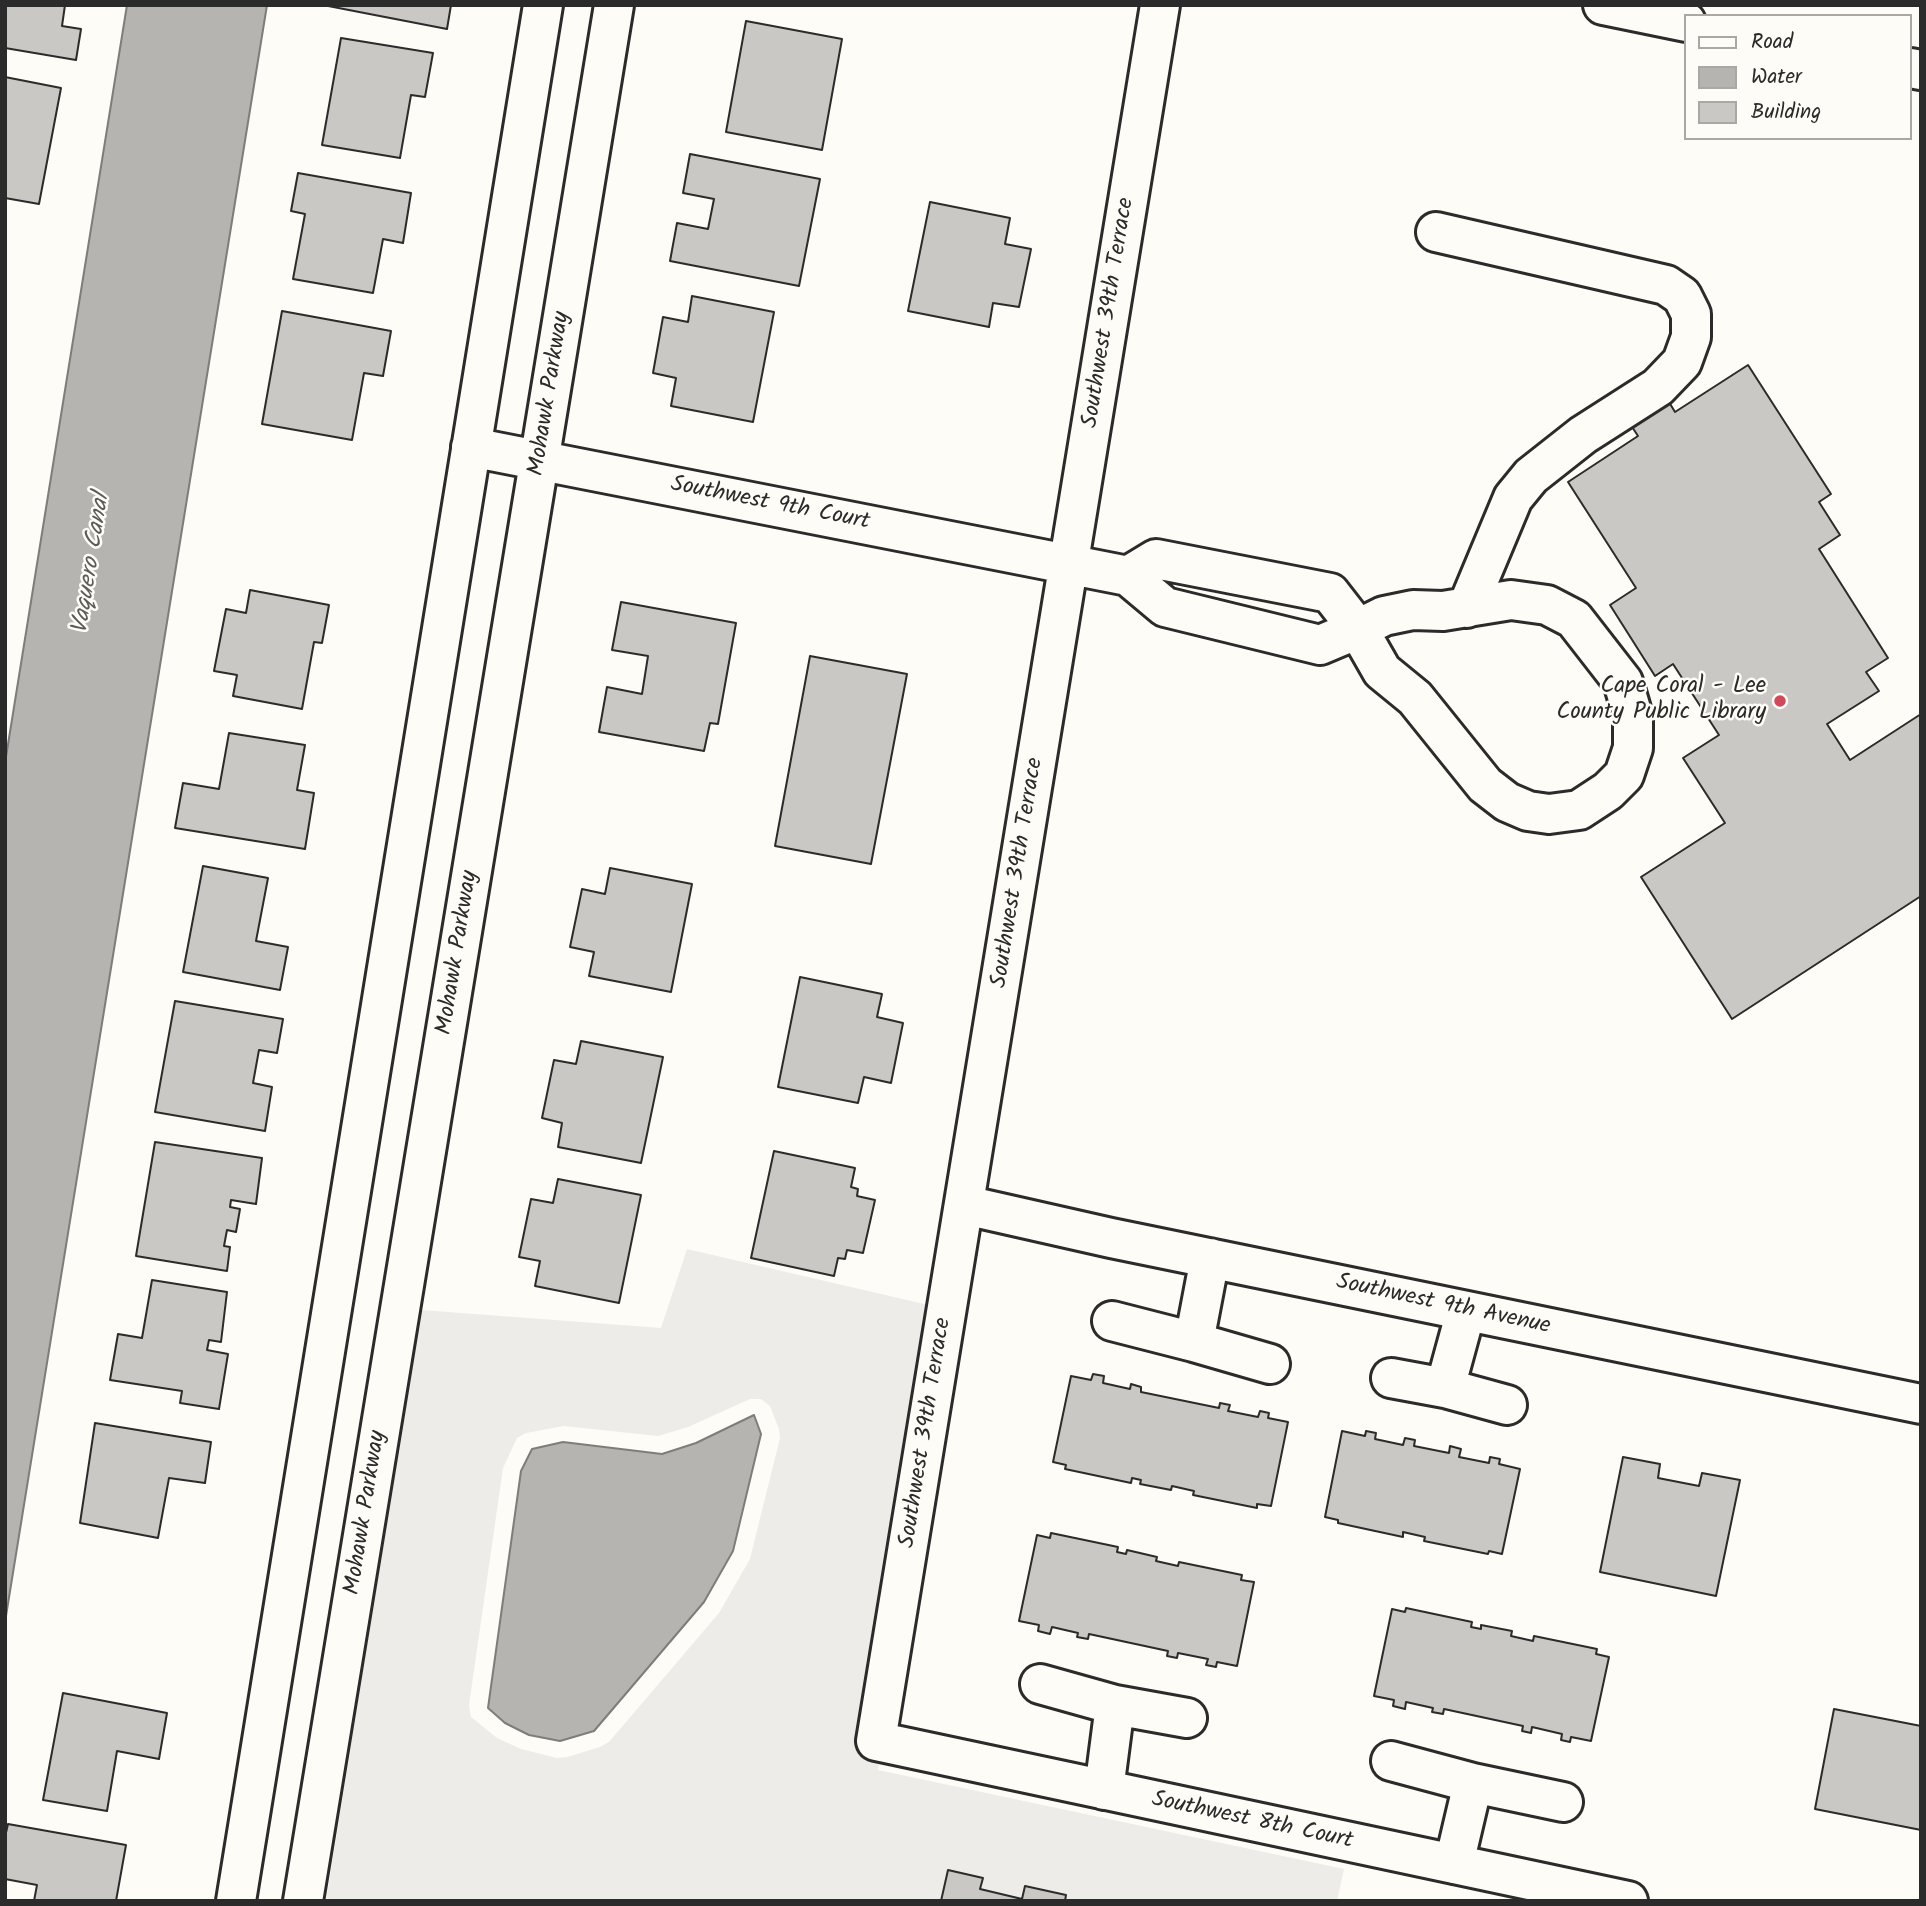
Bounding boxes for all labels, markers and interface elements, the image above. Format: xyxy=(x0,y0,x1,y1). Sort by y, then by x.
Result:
legend xyxy=(1685,14,1912,140)
text: Road xyxy=(1751,26,1793,59)
text: Water xyxy=(1751,61,1802,94)
text: Building xyxy=(1751,96,1821,129)
street label: Southwest 39th Terrace xyxy=(1078,196,1142,430)
street label: Mohawk Parkway xyxy=(524,310,578,478)
street label: Southwest 9th Court xyxy=(668,472,872,538)
water label: Vaquero Canal xyxy=(68,492,118,636)
place label: Cape Coral - Lee County Public Library xyxy=(1556,674,1766,728)
marker: Cape Coral - Lee County Public Library xyxy=(1772,693,1788,709)
street label: Southwest 39th Terrace xyxy=(987,756,1051,990)
street label: Mohawk Parkway xyxy=(432,869,486,1037)
street label: Southwest 9th Avenue xyxy=(1333,1270,1553,1342)
street label: Southwest 39th Terrace xyxy=(895,1316,959,1550)
street label: Mohawk Parkway xyxy=(340,1429,394,1597)
street label: Southwest 8th Court xyxy=(1149,1787,1355,1857)

